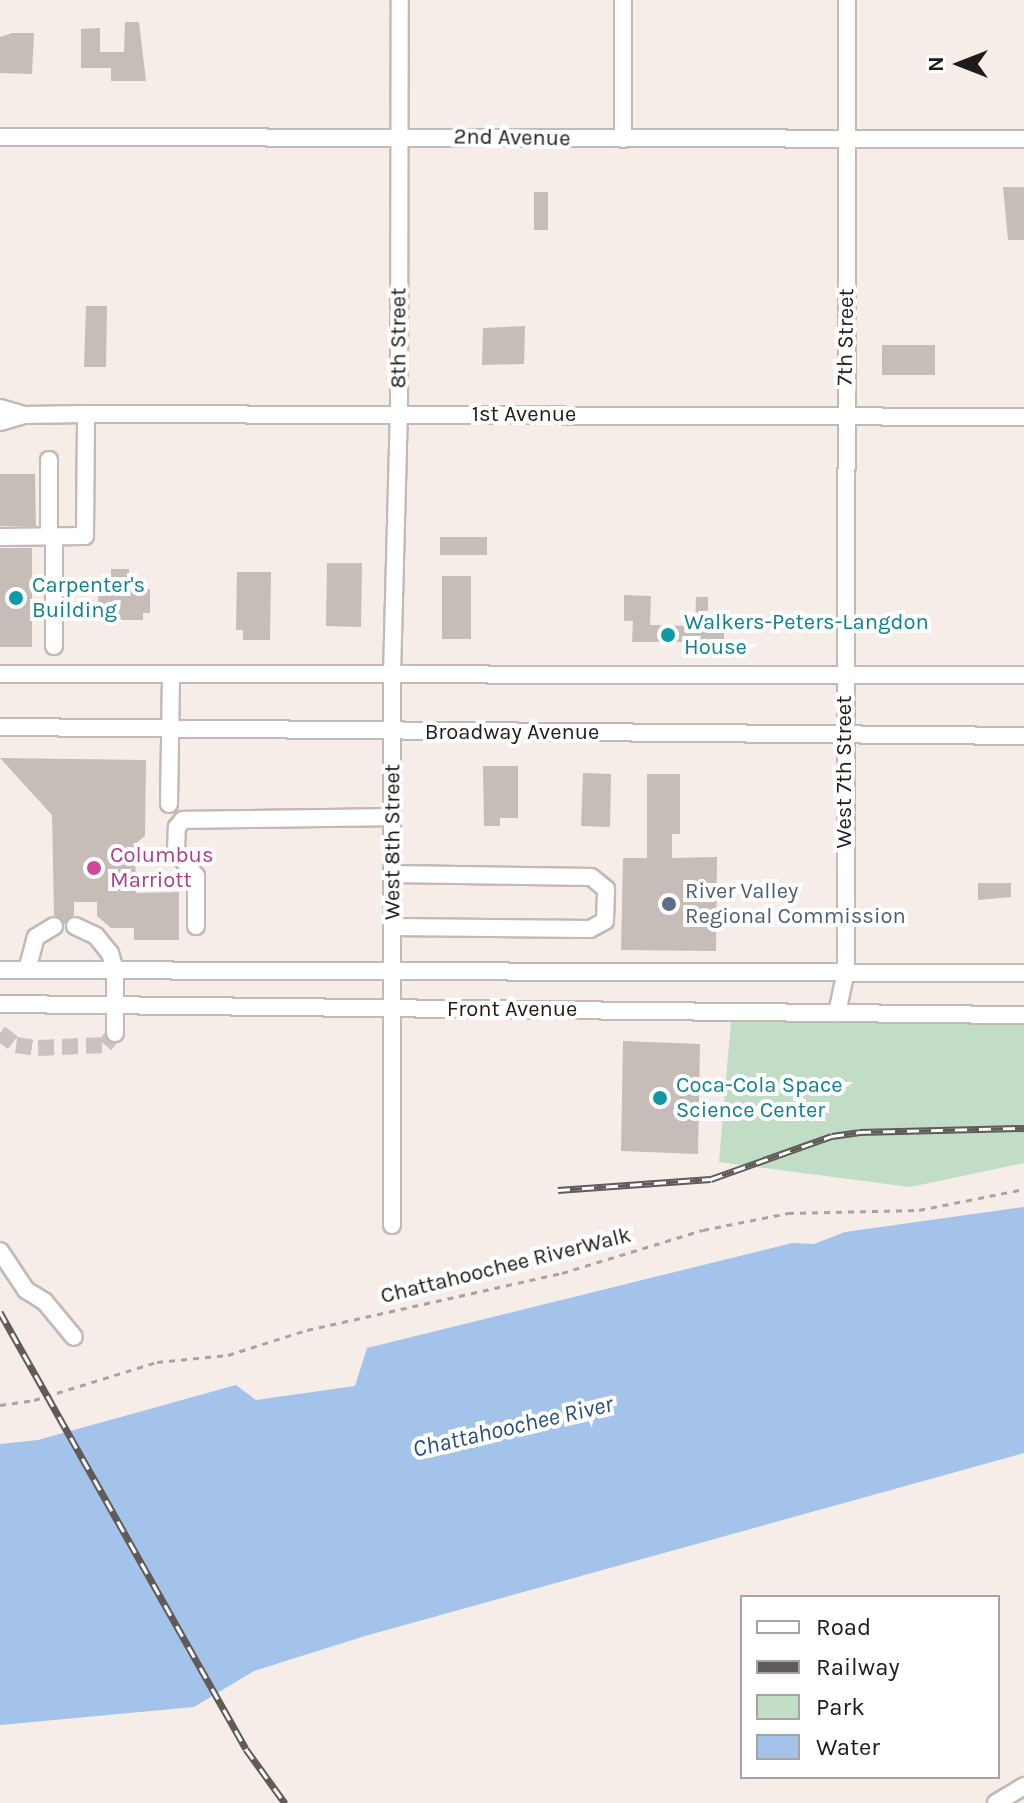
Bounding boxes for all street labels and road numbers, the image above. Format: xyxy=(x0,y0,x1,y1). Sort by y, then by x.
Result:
street label: 2nd Avenue xyxy=(453,124,571,152)
street label: 8th Street xyxy=(386,288,412,388)
street label: 7th Street xyxy=(832,288,860,386)
street label: 1st Avenue xyxy=(472,402,576,428)
street label: West 7th Street xyxy=(832,696,858,848)
street label: Broadway Avenue xyxy=(425,720,599,746)
street label: West 8th Street xyxy=(380,764,406,920)
street label: Front Avenue xyxy=(447,997,577,1023)
street label: Chattahoochee RiverWalk xyxy=(378,1222,634,1310)

